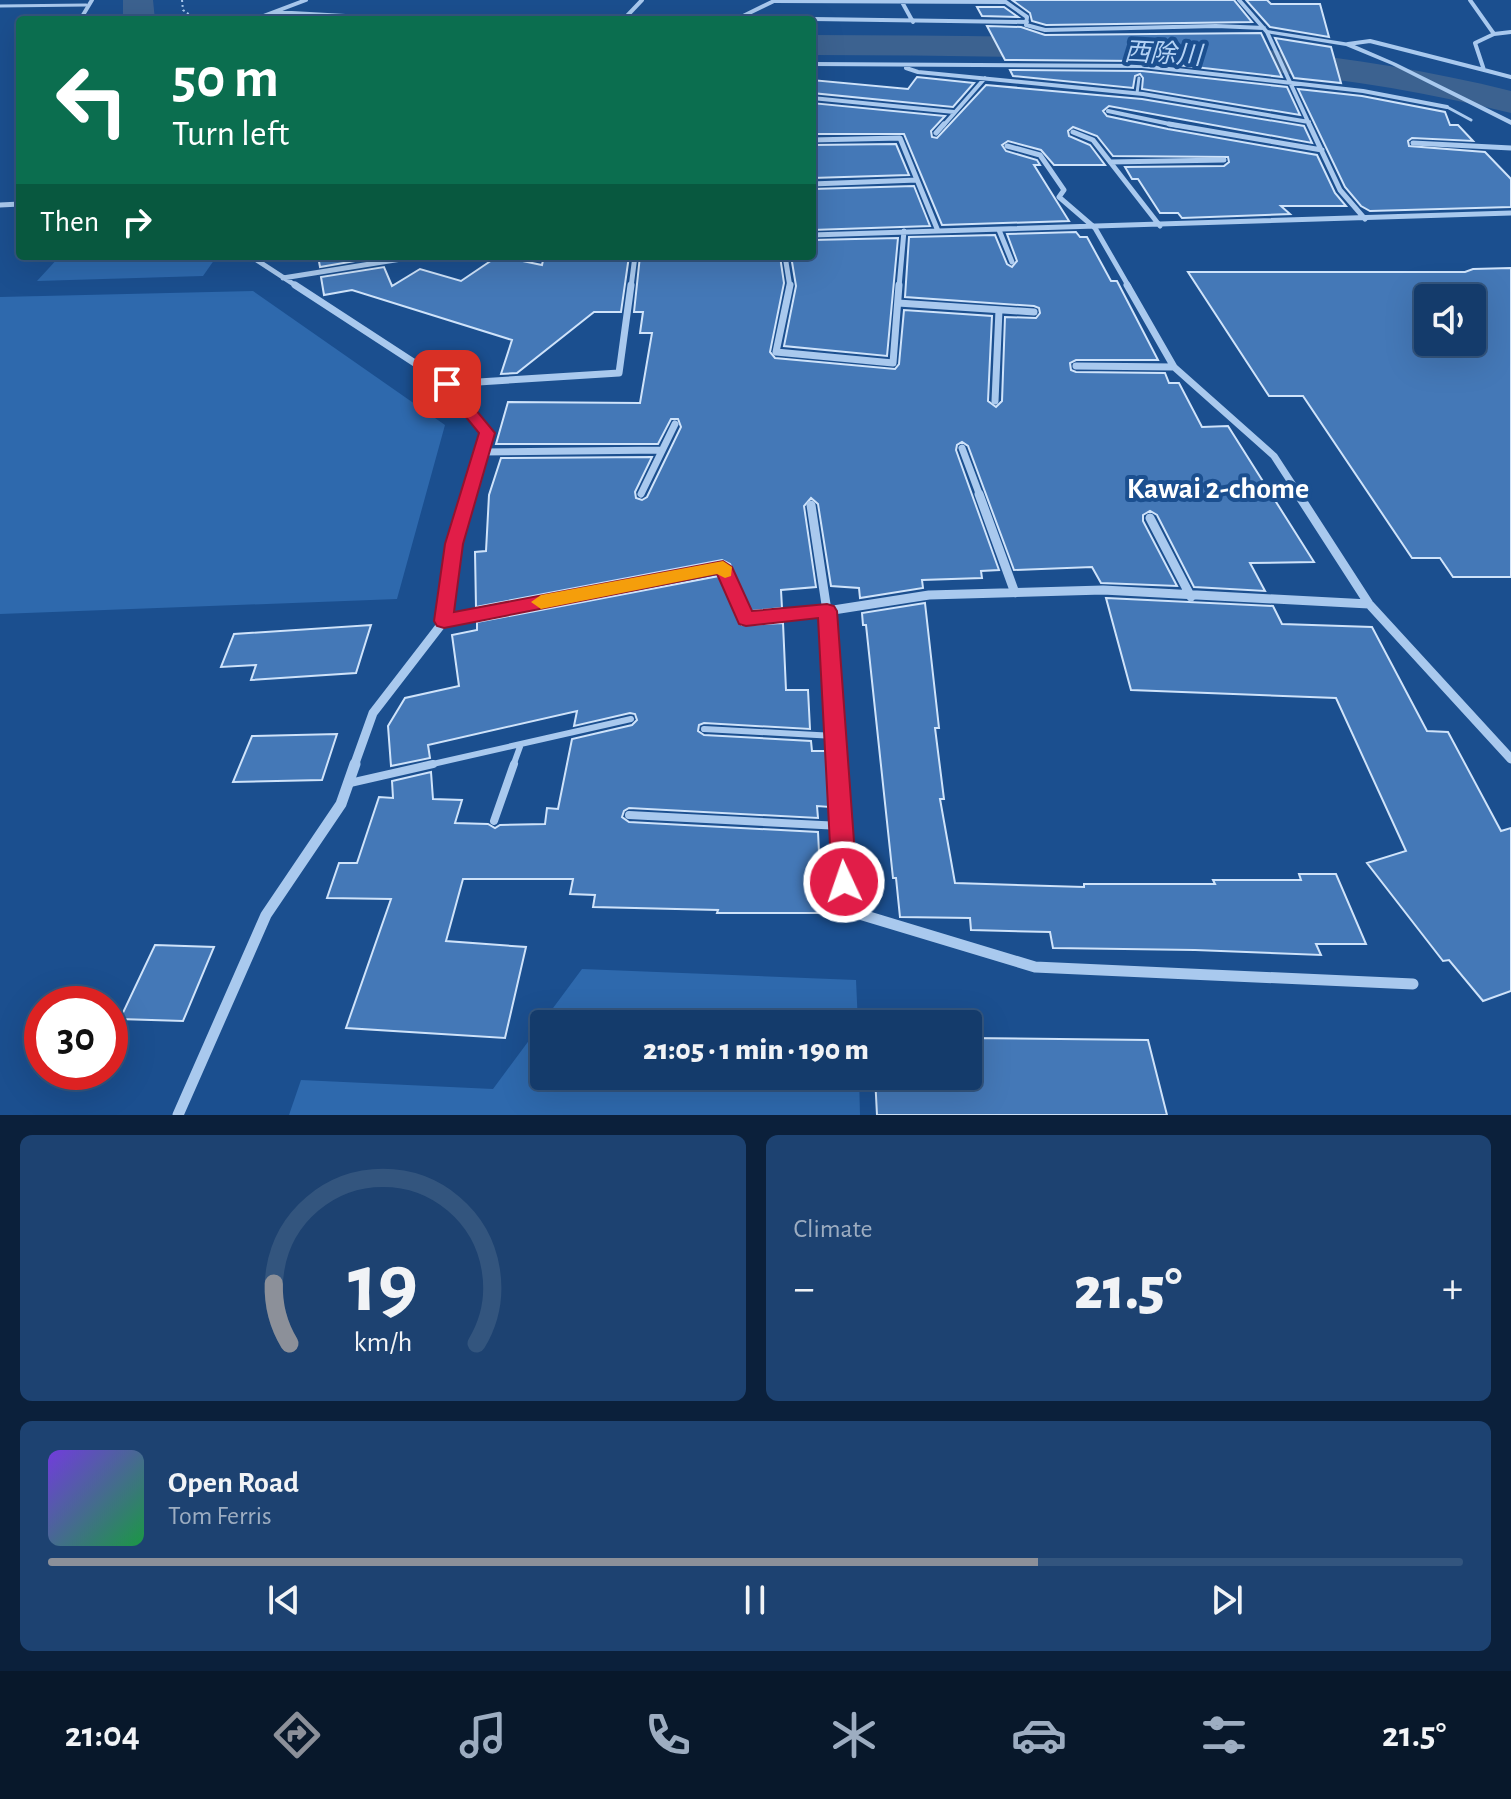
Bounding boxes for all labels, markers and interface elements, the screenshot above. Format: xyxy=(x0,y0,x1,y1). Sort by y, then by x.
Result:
water label: 西除川 xyxy=(1123,38,1206,69)
icon: left xyxy=(40,48,144,152)
text: 50 m xyxy=(172,51,279,107)
text: Turn left xyxy=(172,116,289,152)
icon: right xyxy=(115,200,159,244)
text: Then xyxy=(40,207,99,237)
map controls xyxy=(1414,284,1486,356)
button: sound xyxy=(1414,284,1486,356)
pin xyxy=(413,350,481,418)
icon: arrive xyxy=(425,362,469,406)
district label: Kawai 2-chome xyxy=(1127,474,1309,504)
position arrow xyxy=(802,840,886,924)
speed limit sign: 30 xyxy=(24,986,128,1090)
text: 21:05 · 1 min · 190 m xyxy=(643,1035,869,1065)
text: Climate xyxy=(794,1216,872,1242)
text: 19 xyxy=(348,1243,418,1327)
text: 21.5° xyxy=(1074,1260,1182,1320)
text: − xyxy=(794,1267,815,1311)
text: + xyxy=(1442,1267,1463,1311)
text: km/h xyxy=(353,1328,412,1357)
text: Open Road xyxy=(168,1468,299,1498)
text: Tom Ferris xyxy=(168,1503,272,1529)
icon: previous xyxy=(262,1578,306,1622)
icon: pause xyxy=(733,1578,777,1622)
icon: next xyxy=(1205,1578,1249,1622)
icon: directions xyxy=(269,1707,325,1763)
icon: music xyxy=(455,1707,511,1763)
icon: phone xyxy=(640,1707,696,1763)
icon: climate xyxy=(826,1707,882,1763)
icon: car xyxy=(1011,1707,1067,1763)
icon: filters xyxy=(1196,1707,1252,1763)
text: 21:04 xyxy=(65,1717,140,1753)
text: 21.5° xyxy=(1382,1717,1446,1753)

